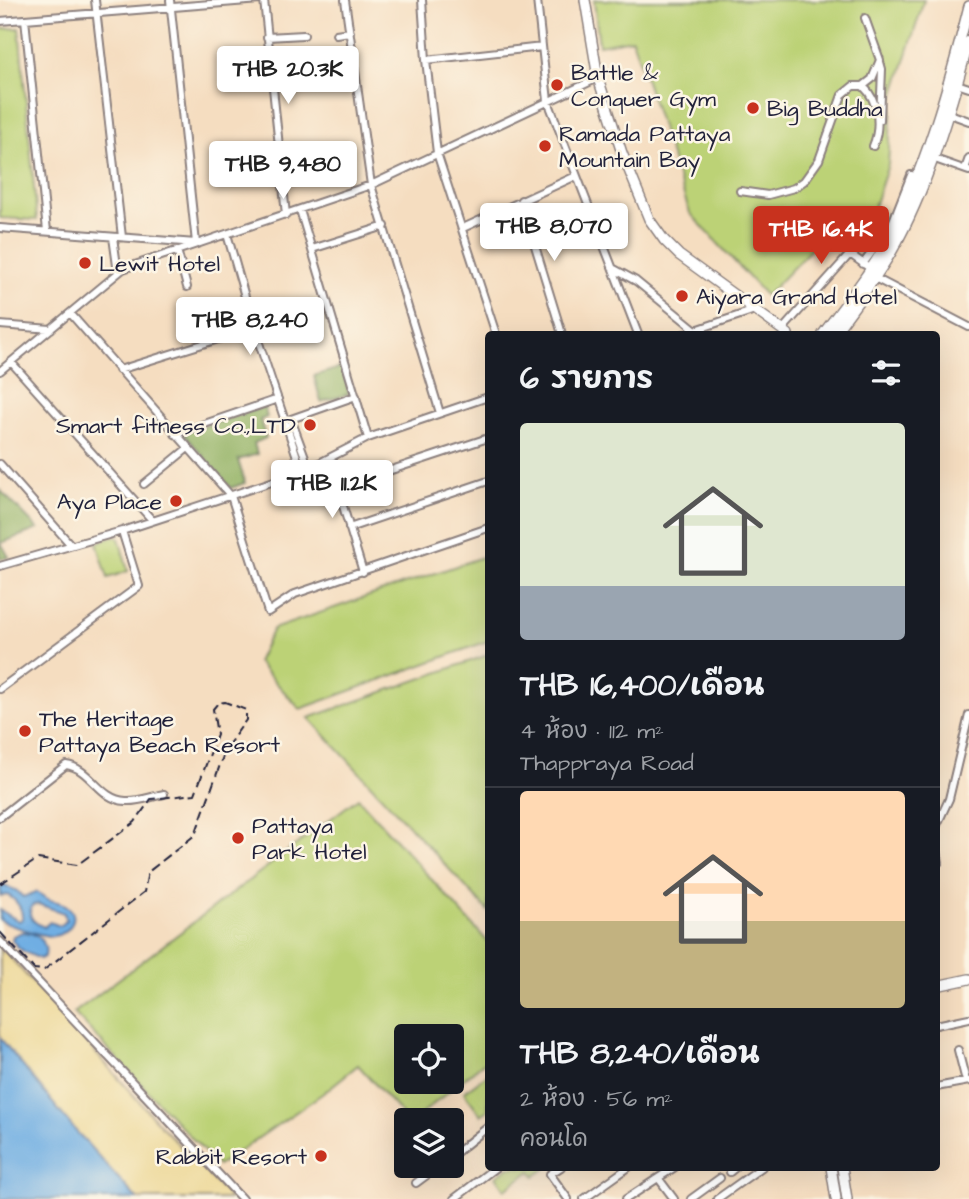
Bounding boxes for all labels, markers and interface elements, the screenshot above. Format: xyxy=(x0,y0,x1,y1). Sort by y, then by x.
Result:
pin: THB 20.3K xyxy=(208,46,368,106)
text: THB 20.3K xyxy=(233,53,343,85)
place label: Battle & Conquer Gym xyxy=(571,57,716,116)
marker: Battle & Conquer Gym xyxy=(549,77,565,93)
place label: Big Buddha xyxy=(767,93,883,126)
marker: Big Buddha xyxy=(745,100,761,116)
place label: Ramada Pattaya Mountain Bay xyxy=(559,118,731,177)
marker: Ramada Pattaya Mountain Bay xyxy=(537,138,553,154)
pin: THB 9,480 xyxy=(203,142,363,201)
text: THB 9,480 xyxy=(225,148,341,180)
pin: THB 8,070 xyxy=(474,204,634,263)
pin: THB 16.4K xyxy=(741,206,901,266)
text: THB 8,070 xyxy=(496,210,612,242)
text: THB 16.4K xyxy=(769,213,873,245)
place label: Lewit Hotel xyxy=(99,248,220,280)
marker: Lewit Hotel xyxy=(77,255,93,271)
place label: Aiyara Grand Hotel xyxy=(696,281,897,314)
marker: Aiyara Grand Hotel xyxy=(674,288,690,304)
pin: THB 8,240 xyxy=(170,298,330,357)
text: THB 8,240 xyxy=(192,304,308,336)
icon: filters xyxy=(867,354,905,392)
text: 6 รายการ xyxy=(520,358,653,400)
place label: Smart fitness Co.,LTD xyxy=(56,410,296,442)
marker: Smart fitness Co.,LTD xyxy=(302,417,318,433)
pin: THB 11.2K xyxy=(252,461,412,520)
text: THB 11.2K xyxy=(287,467,377,499)
icon: home xyxy=(650,468,776,594)
place label: Aya Place xyxy=(57,486,162,519)
marker: Aya Place xyxy=(168,493,184,509)
text: THB 16,400/เดือน xyxy=(520,665,765,707)
place label: The Heritage Pattaya Beach Resort xyxy=(39,703,281,762)
text: 4 ห้อง · 112 m² xyxy=(520,715,664,747)
marker: The Heritage Pattaya Beach Resort xyxy=(17,723,33,739)
text: Thappraya Road xyxy=(520,747,694,779)
place label: Pattaya Park Hotel xyxy=(252,810,367,868)
marker: Pattaya Park Hotel xyxy=(230,830,246,846)
icon: home xyxy=(650,836,776,962)
map controls xyxy=(394,1024,464,1178)
button: locate xyxy=(394,1024,464,1094)
text: THB 8,240/เดือน xyxy=(520,1033,760,1075)
text: 2 ห้อง · 56 m² xyxy=(520,1083,673,1115)
button: layers xyxy=(394,1108,464,1178)
text: คอนโด xyxy=(520,1123,588,1155)
place label: Rabbit Resort xyxy=(156,1141,308,1173)
marker: Rabbit Resort xyxy=(313,1148,329,1164)

